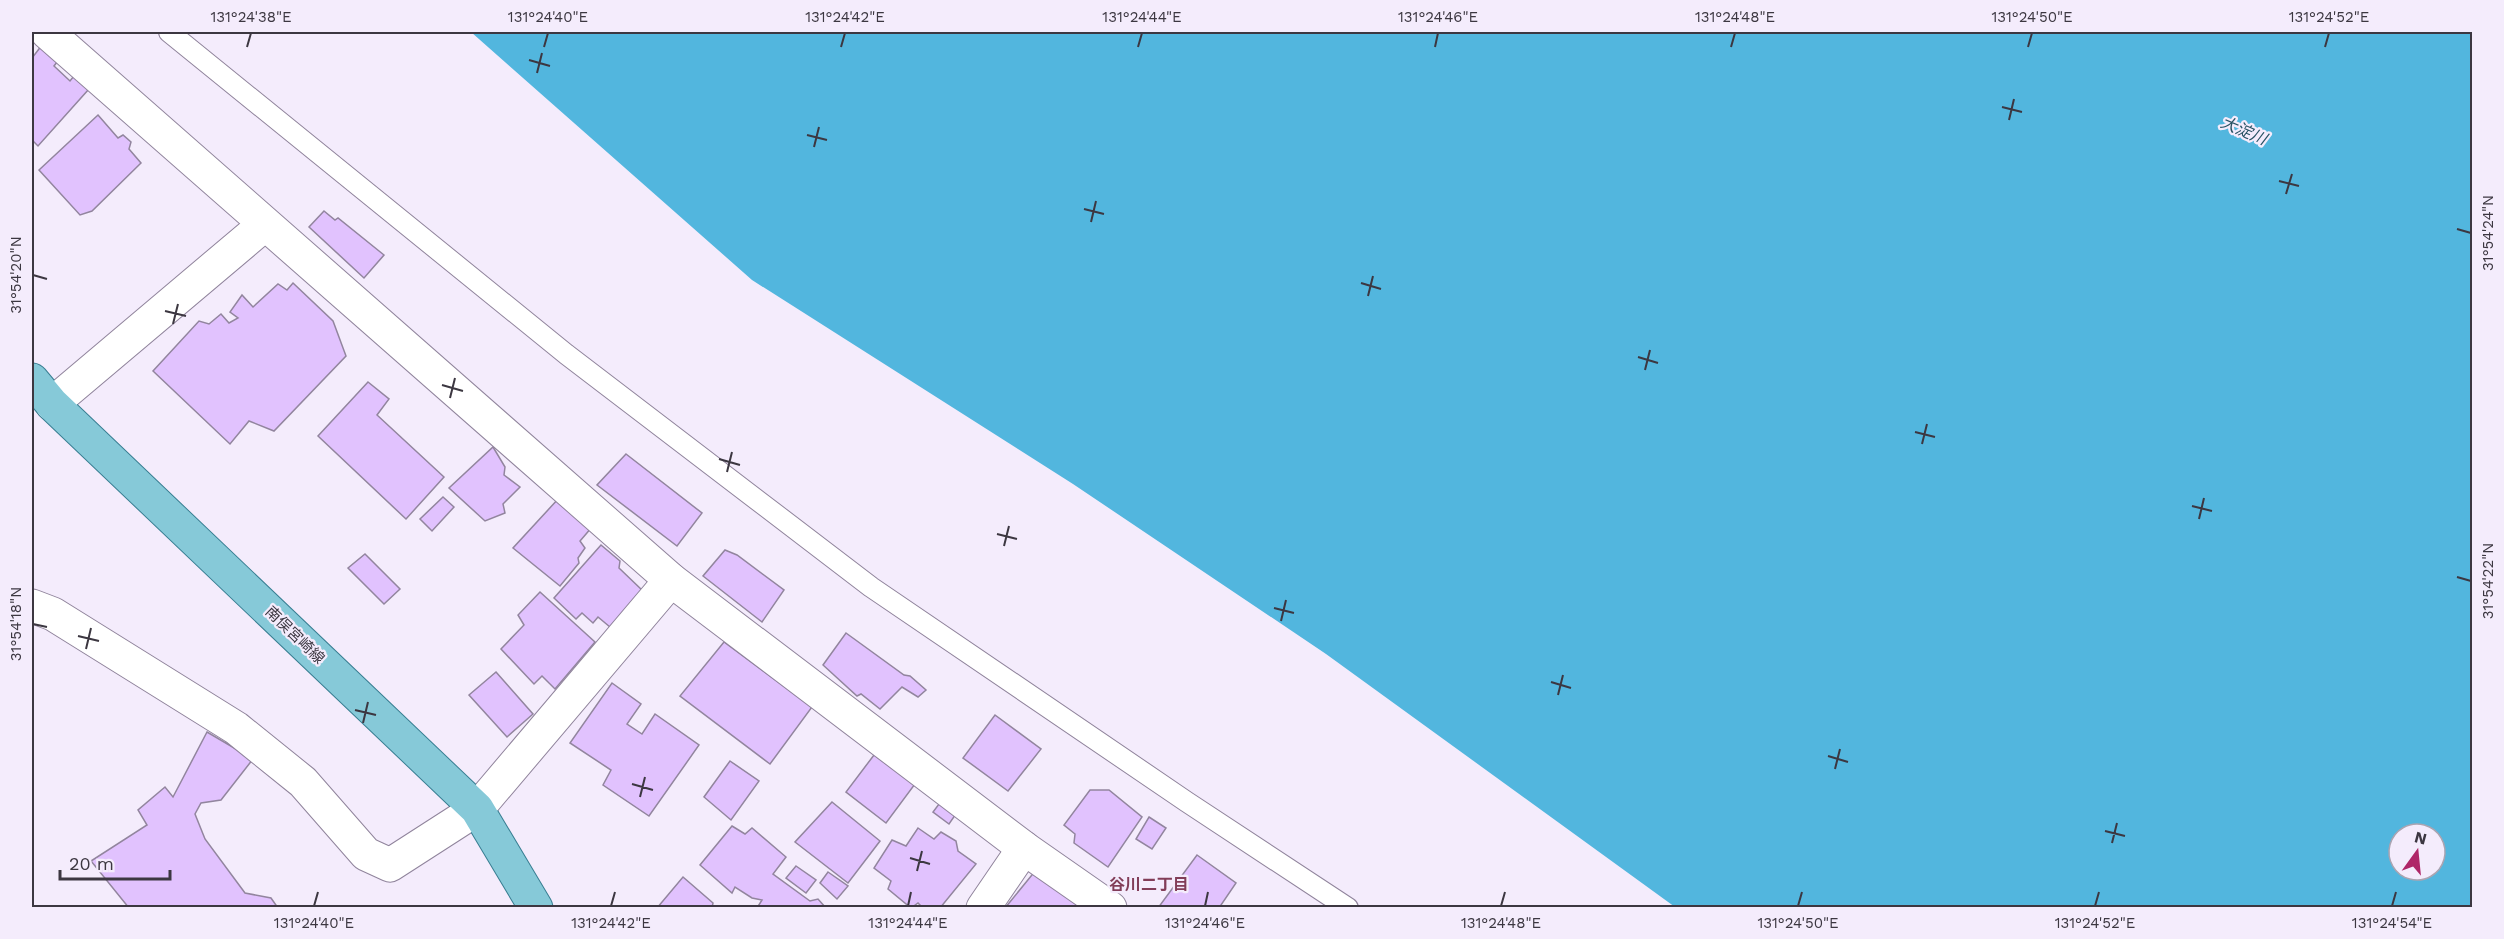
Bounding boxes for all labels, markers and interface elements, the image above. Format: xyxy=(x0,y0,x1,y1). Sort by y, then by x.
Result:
text: 131°24'38"E xyxy=(210,8,292,26)
text: 131°24'40"E xyxy=(508,8,588,26)
text: 131°24'42"E xyxy=(805,8,885,26)
text: 131°24'44"E xyxy=(1102,8,1182,26)
text: 131°24'46"E xyxy=(1398,8,1478,26)
text: 131°24'48"E xyxy=(1695,8,1775,26)
text: 131°24'50"E xyxy=(1991,8,2073,26)
text: 131°24'52"E xyxy=(2289,8,2369,26)
water label: 大淀川 xyxy=(2218,112,2271,149)
text: 31°54'24"N xyxy=(2479,195,2497,271)
text: 31°54'20"N xyxy=(7,236,25,314)
text: 31°54'22"N xyxy=(2479,543,2497,619)
text: 31°54'18"N xyxy=(7,587,25,661)
street label: 南俣宮崎線 xyxy=(262,602,328,668)
north arrow xyxy=(2387,822,2447,882)
text: N xyxy=(2413,827,2429,849)
scale bar xyxy=(60,843,170,881)
text: 20 m xyxy=(69,853,114,874)
district label: 谷川二丁目 xyxy=(1109,875,1189,894)
text: 131°24'40"E xyxy=(274,914,354,932)
text: 131°24'42"E xyxy=(571,914,651,932)
text: 131°24'44"E xyxy=(868,914,948,932)
text: 131°24'46"E xyxy=(1165,914,1245,932)
text: 131°24'48"E xyxy=(1461,914,1541,932)
text: 131°24'50"E xyxy=(1757,914,1839,932)
text: 131°24'52"E xyxy=(2055,914,2135,932)
text: 131°24'54"E xyxy=(2352,914,2432,932)

